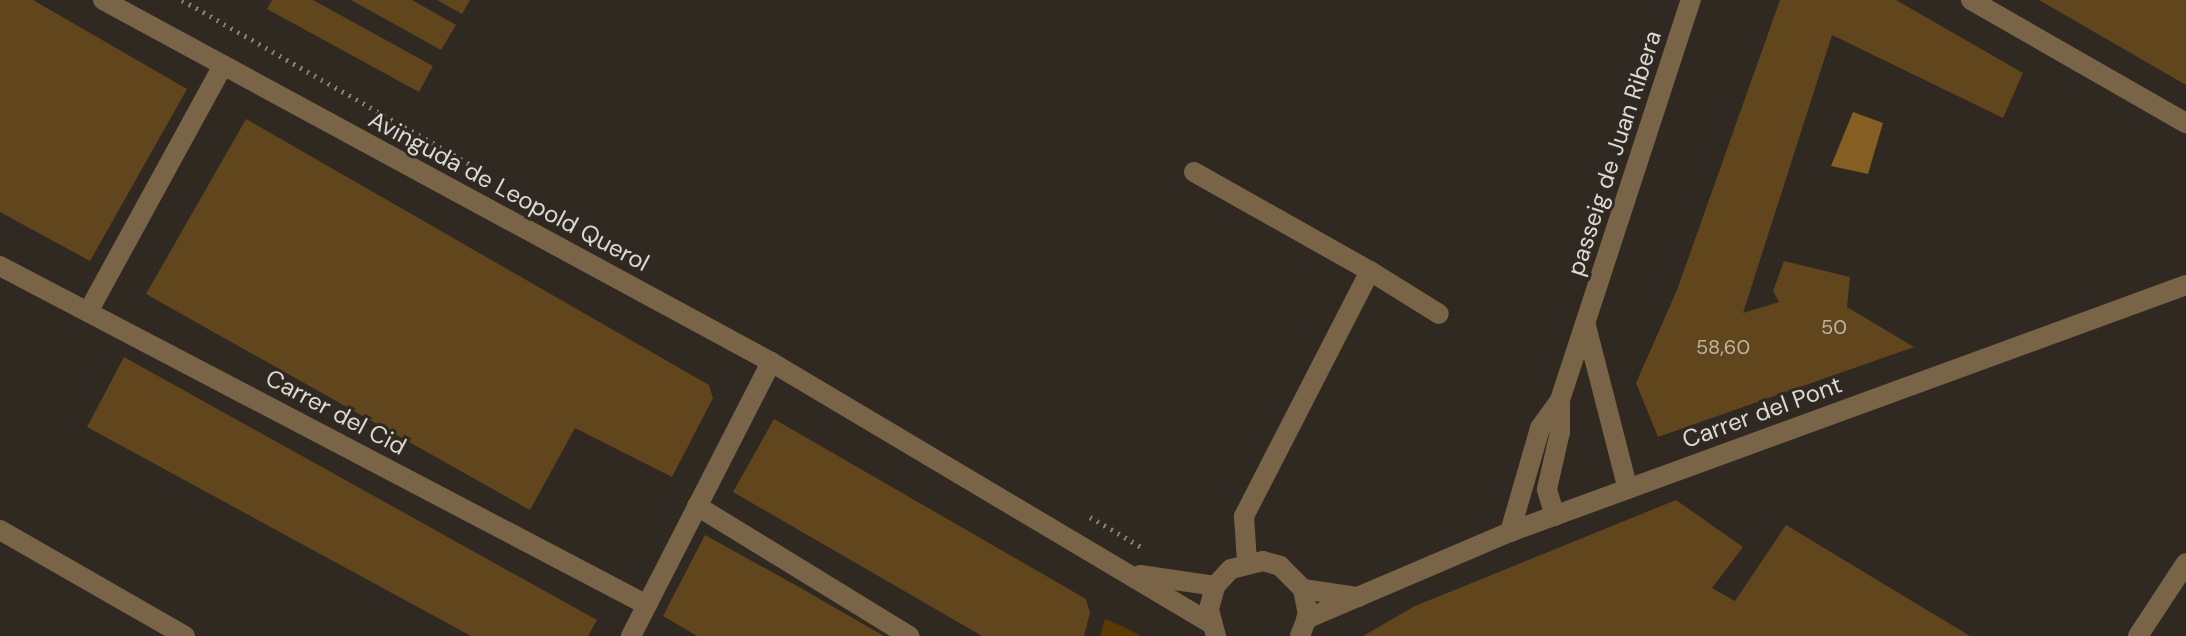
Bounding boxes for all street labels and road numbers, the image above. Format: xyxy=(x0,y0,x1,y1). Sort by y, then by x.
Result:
street label: passeig de Juan Ribera xyxy=(1561,27,1667,279)
street label: Avinguda de Leopold Querol xyxy=(364,105,654,277)
street label: Carrer del Cid xyxy=(261,363,411,461)
street label: Carrer del Pont xyxy=(1678,370,1846,454)

